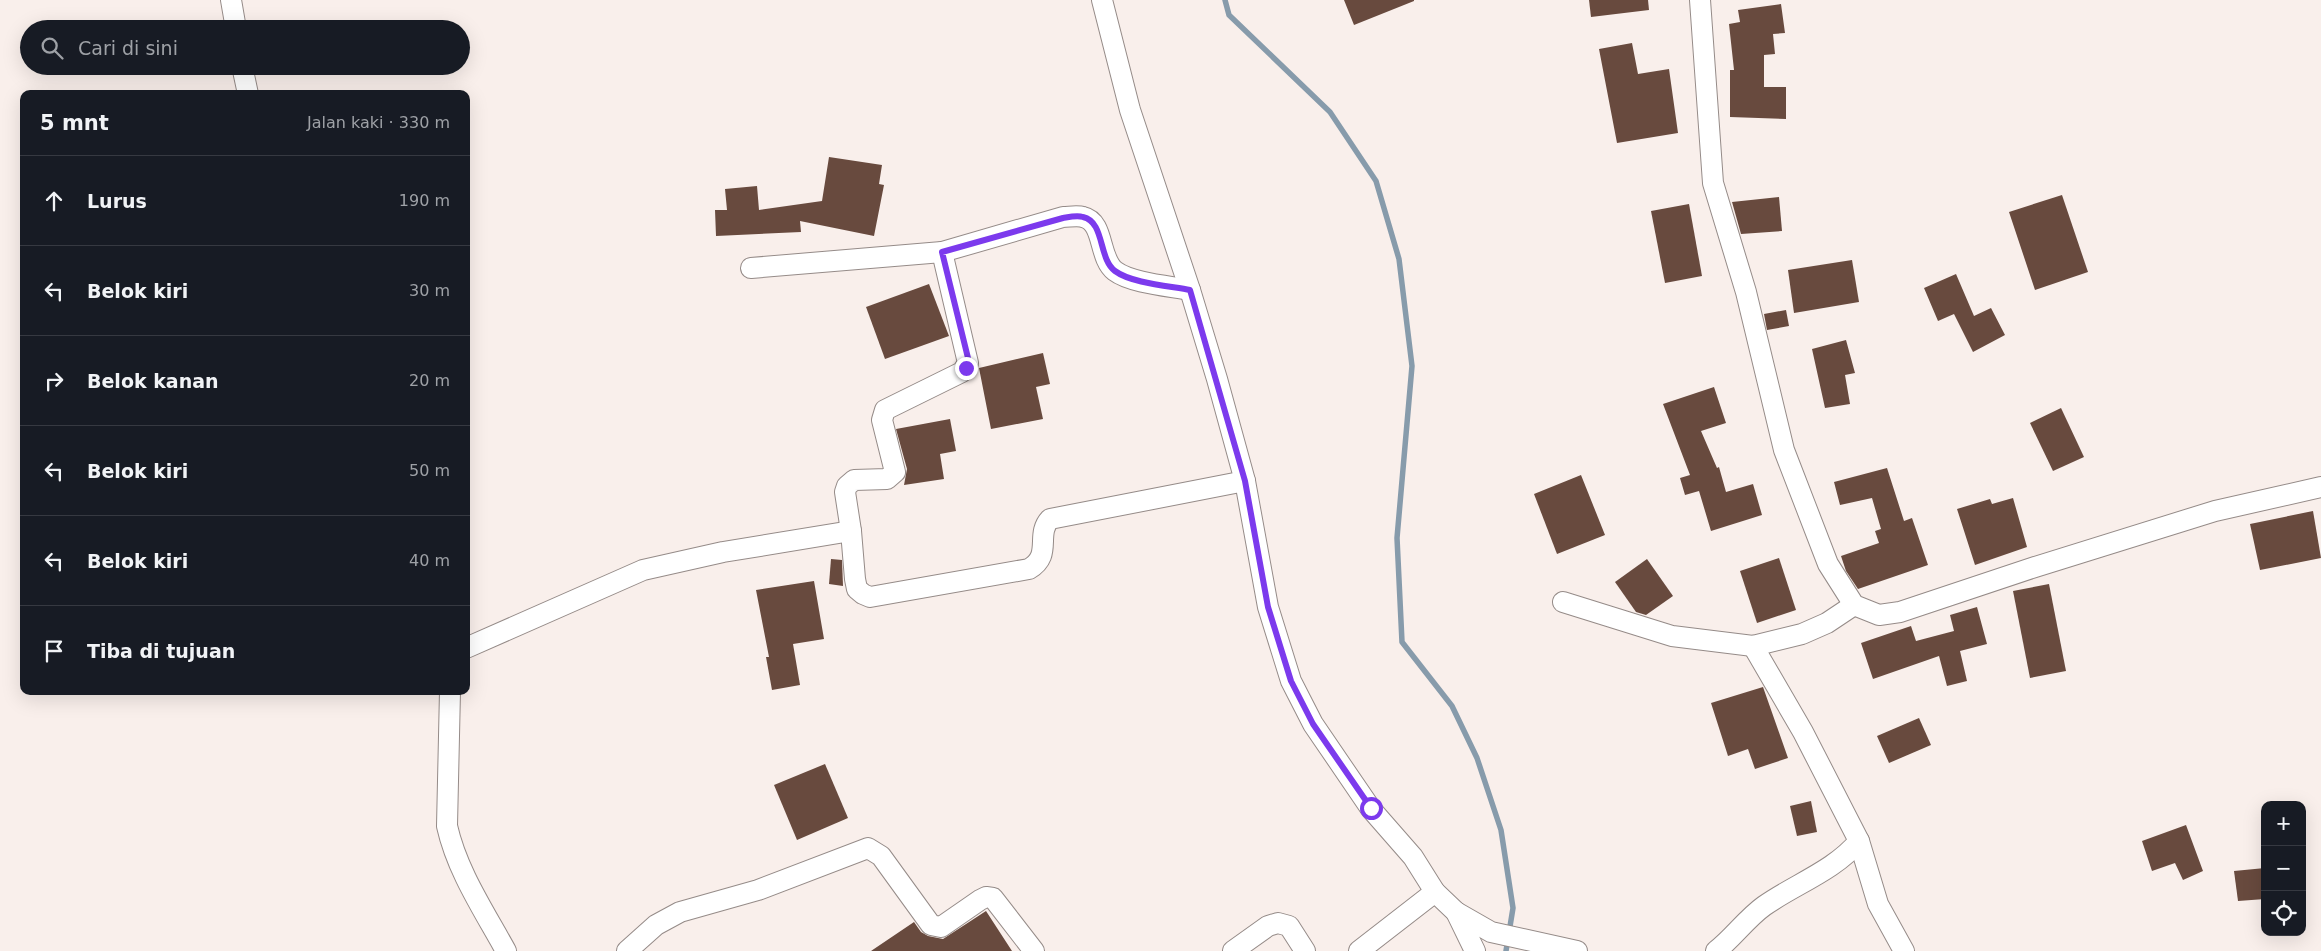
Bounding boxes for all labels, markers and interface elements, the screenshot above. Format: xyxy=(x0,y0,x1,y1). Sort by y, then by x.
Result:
search box xyxy=(20,20,470,75)
icon: search xyxy=(38,34,66,62)
text: Cari di sini xyxy=(78,37,178,59)
text: 5 mnt xyxy=(40,111,109,135)
text: Jalan kaki · 330 m xyxy=(307,113,450,132)
icon: ahead xyxy=(40,187,68,215)
text: Lurus xyxy=(87,190,147,212)
text: 190 m xyxy=(399,191,450,210)
icon: left xyxy=(40,277,68,305)
text: Belok kiri xyxy=(87,280,188,302)
text: 30 m xyxy=(409,281,450,300)
route end xyxy=(955,357,978,380)
icon: right xyxy=(40,367,68,395)
text: Belok kanan xyxy=(87,370,219,392)
text: 20 m xyxy=(409,371,450,390)
icon: left xyxy=(40,457,68,485)
text: Belok kiri xyxy=(87,460,188,482)
text: 50 m xyxy=(409,461,450,480)
icon: left xyxy=(40,547,68,575)
text: Belok kiri xyxy=(87,550,188,572)
text: 40 m xyxy=(409,551,450,570)
icon: arrive xyxy=(40,637,68,665)
text: Tiba di tujuan xyxy=(87,640,235,662)
route start xyxy=(1360,797,1383,820)
map controls xyxy=(2261,801,2306,936)
button: + xyxy=(2261,801,2306,846)
button: − xyxy=(2261,846,2306,891)
button: locate xyxy=(2261,891,2306,936)

